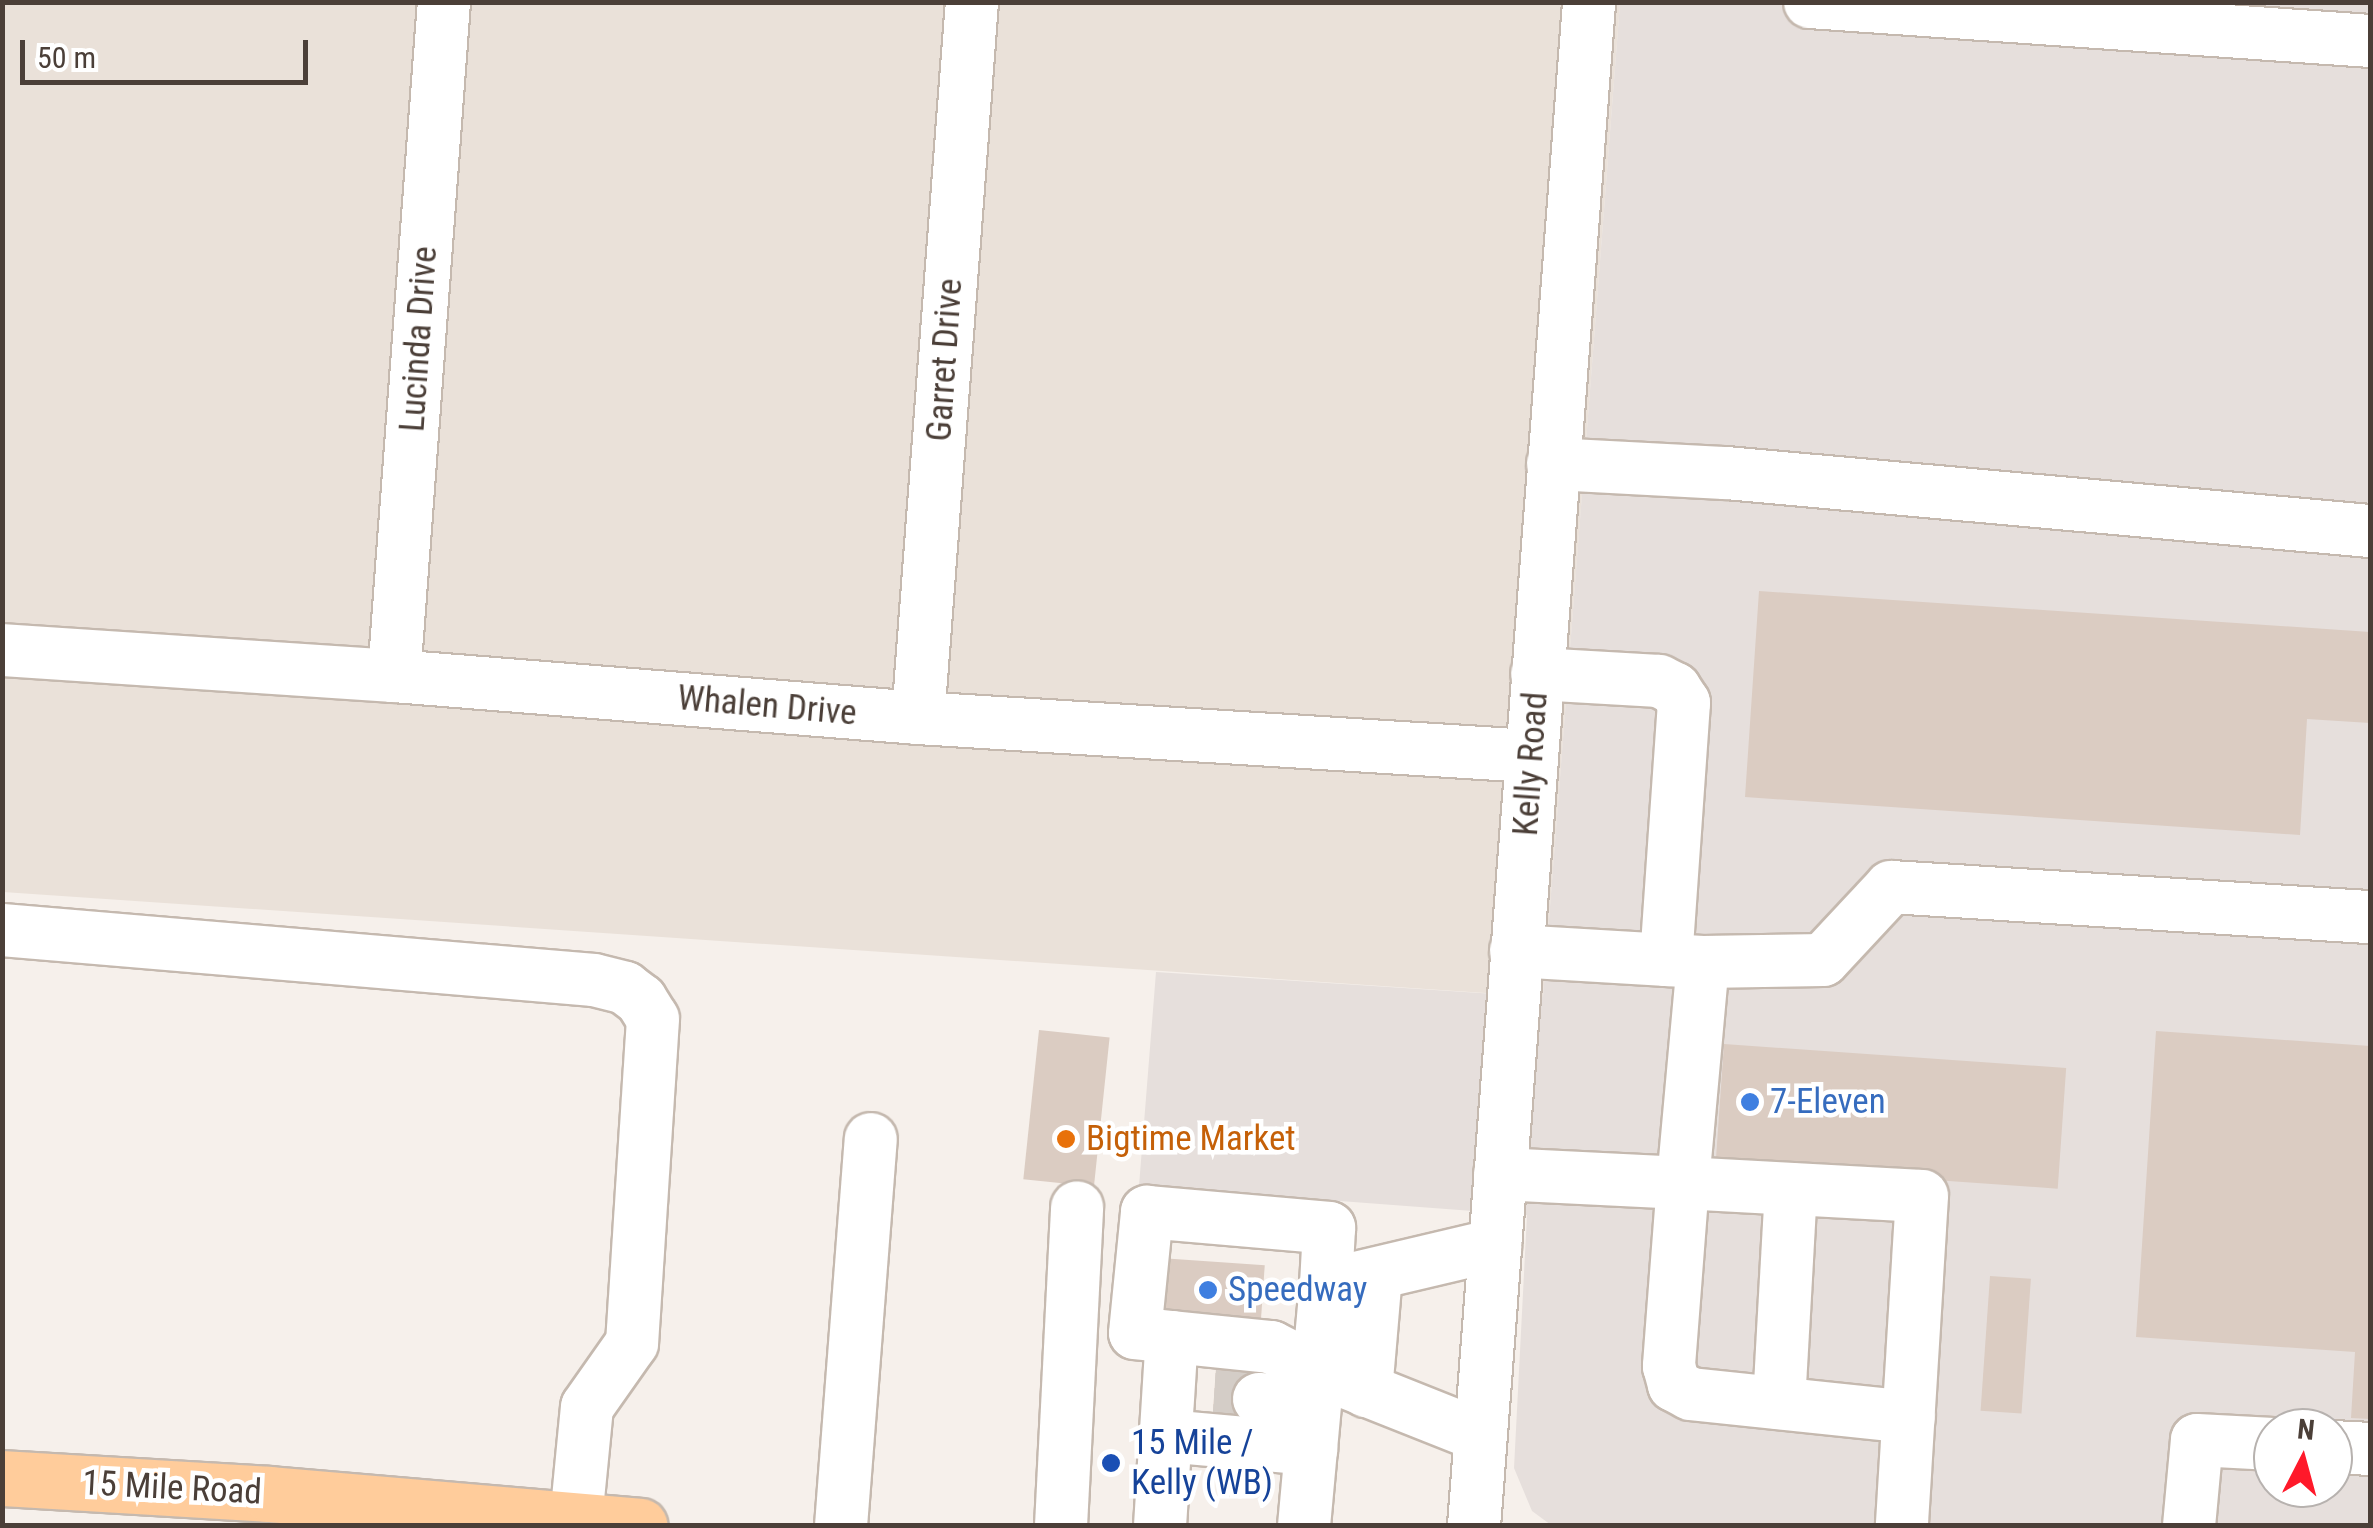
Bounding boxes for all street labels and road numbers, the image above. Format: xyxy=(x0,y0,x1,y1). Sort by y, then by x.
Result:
street label: Lucinda Drive xyxy=(392,245,446,433)
street label: Garret Drive xyxy=(918,277,972,443)
street label: Whalen Drive xyxy=(676,677,858,735)
street label: Kelly Road xyxy=(1505,691,1557,837)
street label: 15 Mile Road xyxy=(81,1462,263,1514)

